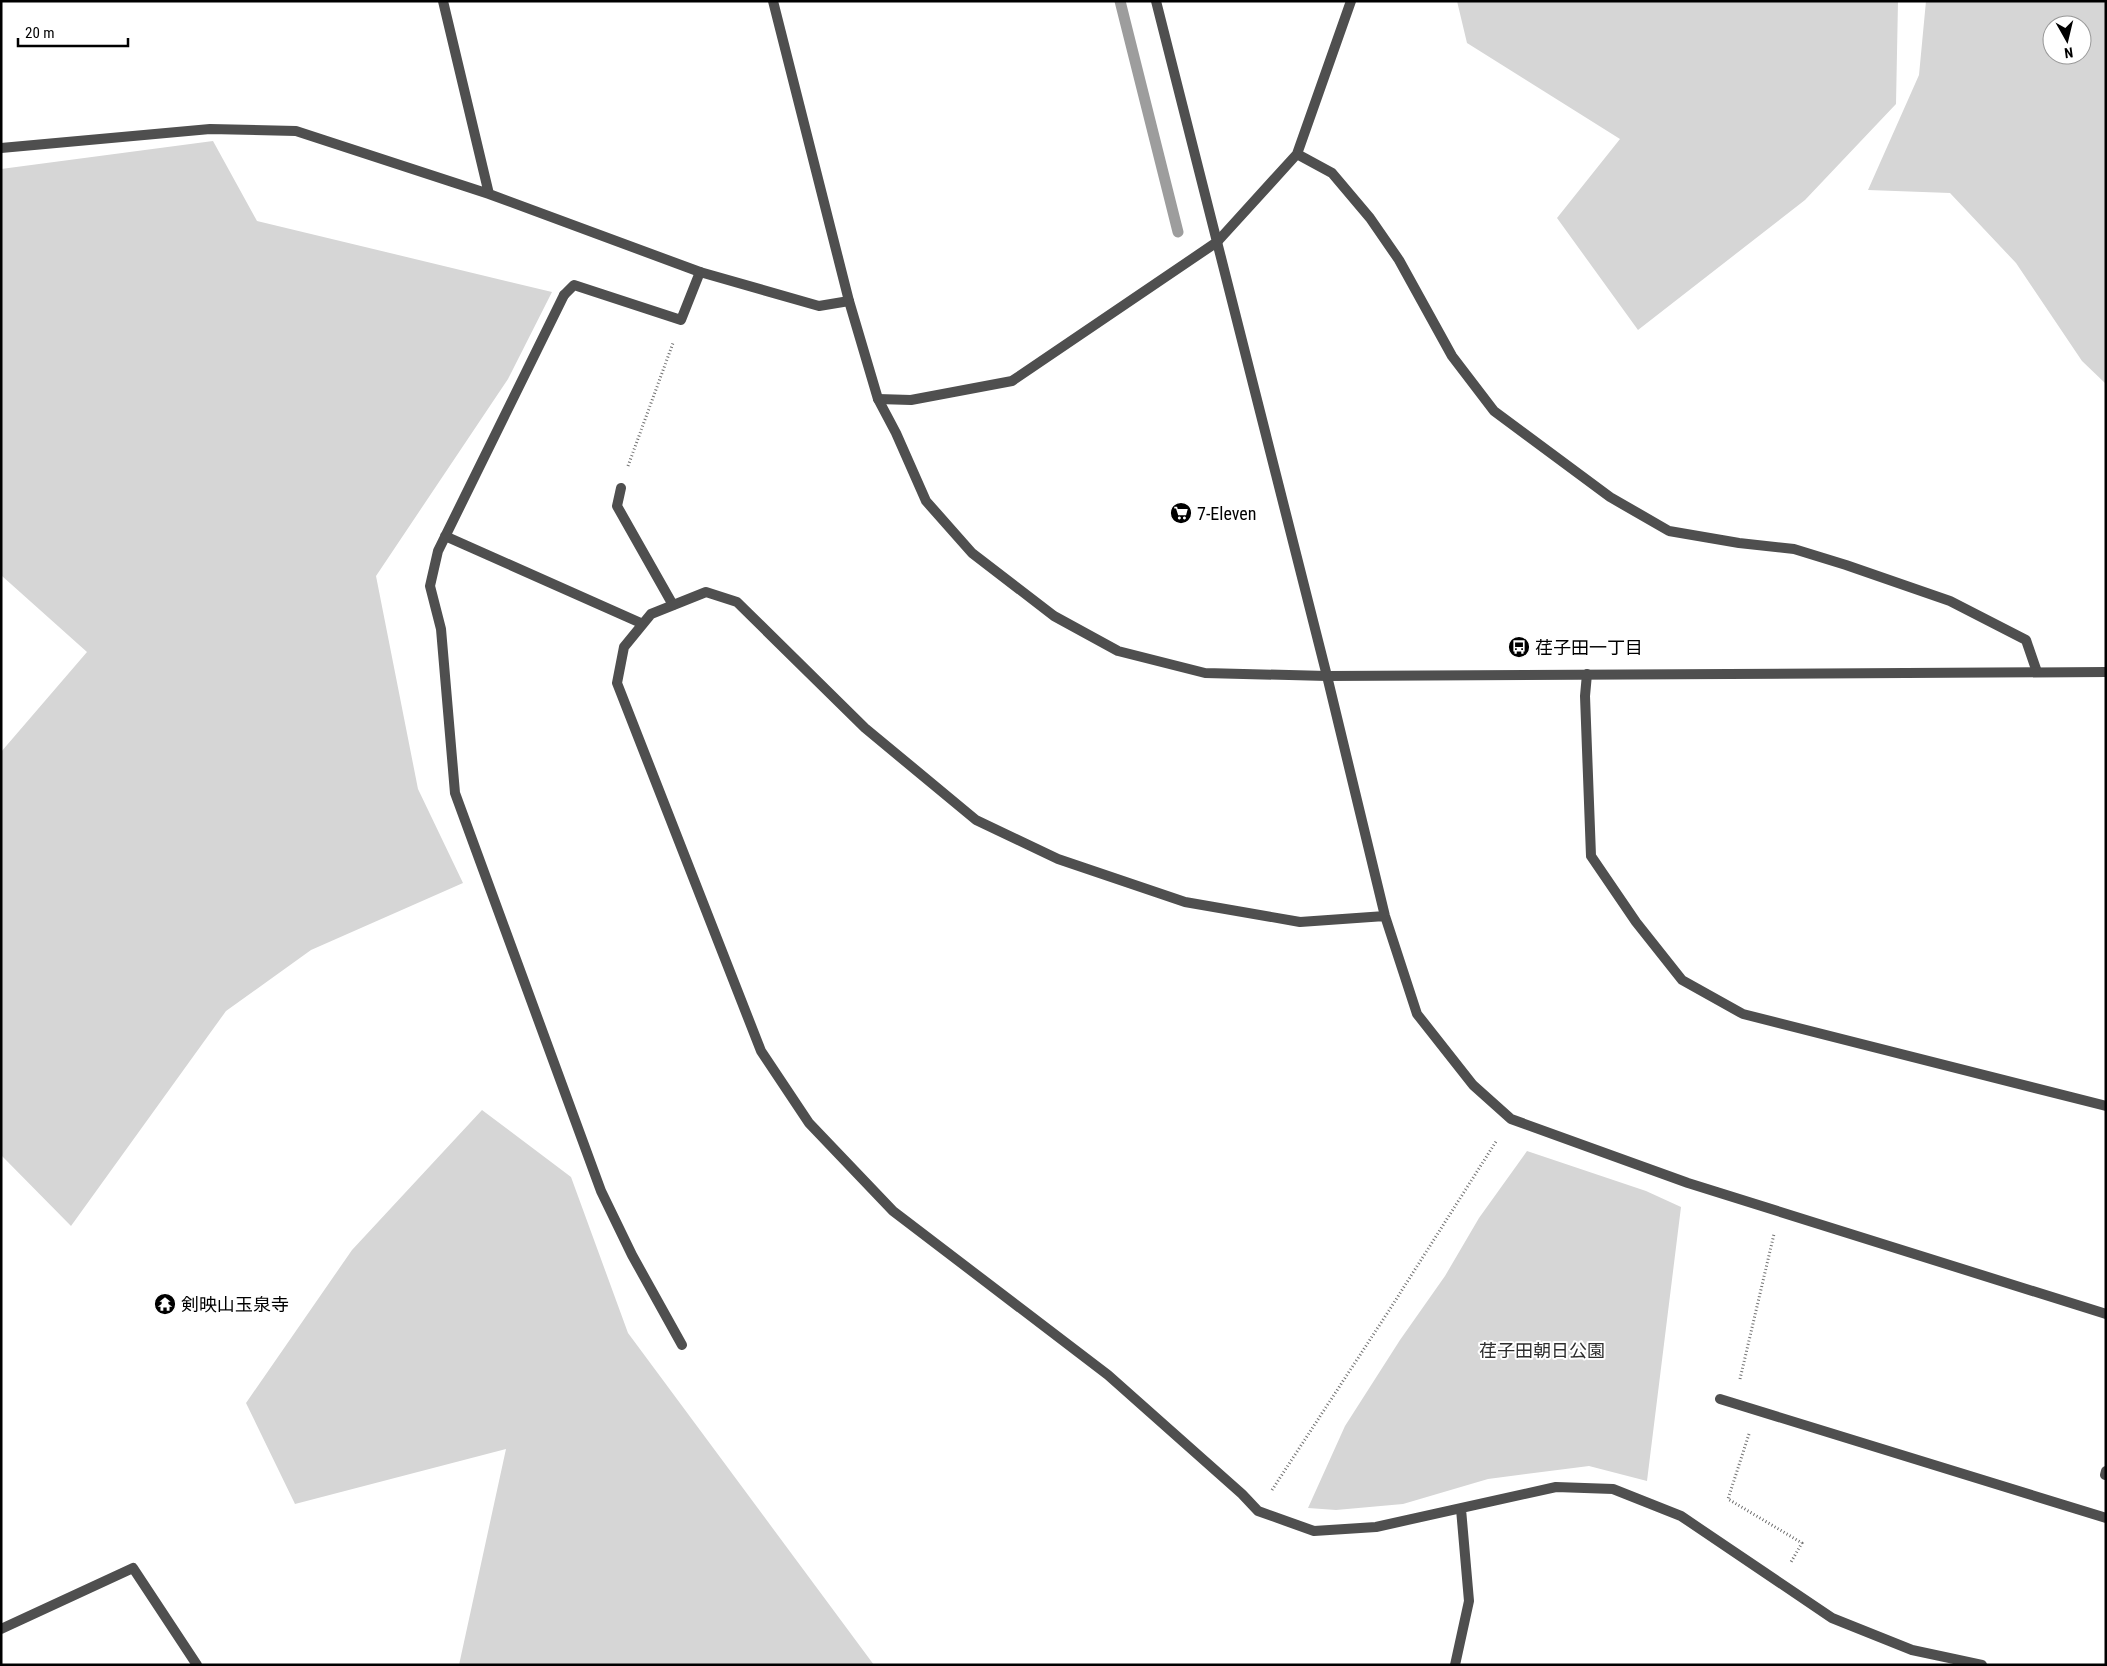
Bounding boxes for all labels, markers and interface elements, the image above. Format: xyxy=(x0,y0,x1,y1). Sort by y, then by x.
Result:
scale bar xyxy=(18,15,128,47)
north arrow xyxy=(2042,15,2092,65)
text: 20 m xyxy=(25,24,55,42)
text: N xyxy=(2063,44,2074,61)
supermarket icon: 7-Eleven xyxy=(1169,501,1193,525)
place label: 7-Eleven xyxy=(1197,503,1257,524)
bus stop icon: 荏子田一丁目 xyxy=(1507,635,1531,659)
place label: 荏子田一丁目 xyxy=(1535,637,1643,658)
temple icon: 剣映山玉泉寺 xyxy=(153,1292,177,1316)
place label: 剣映山玉泉寺 xyxy=(181,1294,289,1315)
park label: 荏子田朝日公園 xyxy=(1479,1340,1605,1361)

